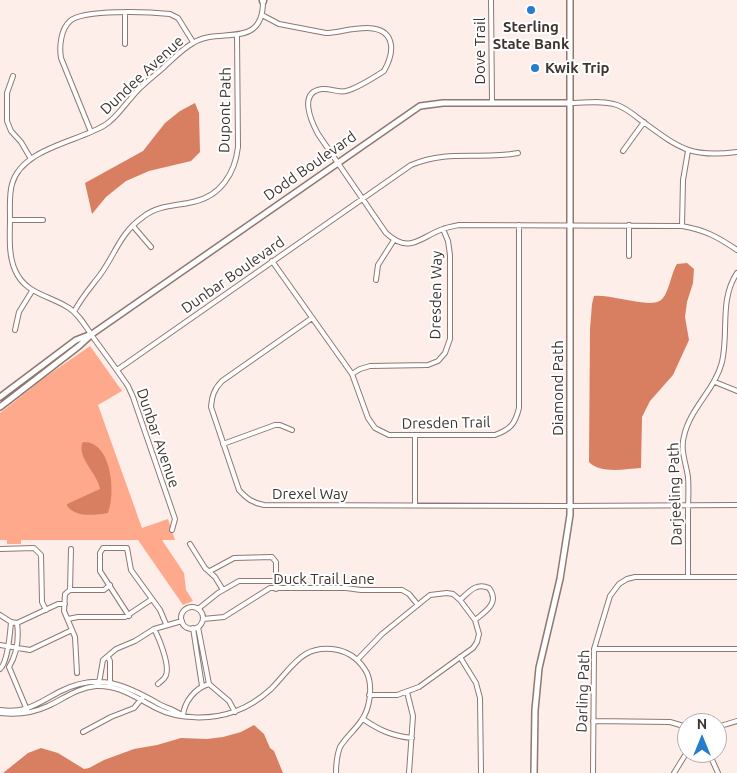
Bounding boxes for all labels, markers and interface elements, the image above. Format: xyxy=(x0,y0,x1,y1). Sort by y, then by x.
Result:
marker: Sterling State Bank xyxy=(525,4,537,16)
street label: Dove Trail xyxy=(471,17,489,85)
place label: Sterling State Bank xyxy=(493,18,569,53)
street label: Dundee Avenue xyxy=(97,32,187,118)
place label: Kwik Trip xyxy=(545,59,610,77)
marker: Kwik Trip xyxy=(529,62,541,74)
street label: Dupont Path xyxy=(215,67,235,153)
street label: Dodd Boulevard xyxy=(260,127,360,205)
street label: Dunbar Boulevard xyxy=(178,233,288,317)
street label: Dresden Way xyxy=(426,251,446,339)
street label: Diamond Path xyxy=(549,340,567,436)
street label: Dunbar Avenue xyxy=(133,386,183,490)
street label: Dresden Trail xyxy=(401,413,491,433)
street label: Darjeeling Path xyxy=(664,442,686,546)
street label: Drexel Way xyxy=(272,485,348,503)
street label: Duck Trail Lane xyxy=(273,570,375,588)
street label: Darling Path xyxy=(573,649,593,733)
north arrow xyxy=(677,713,727,763)
text: N xyxy=(697,716,707,732)

